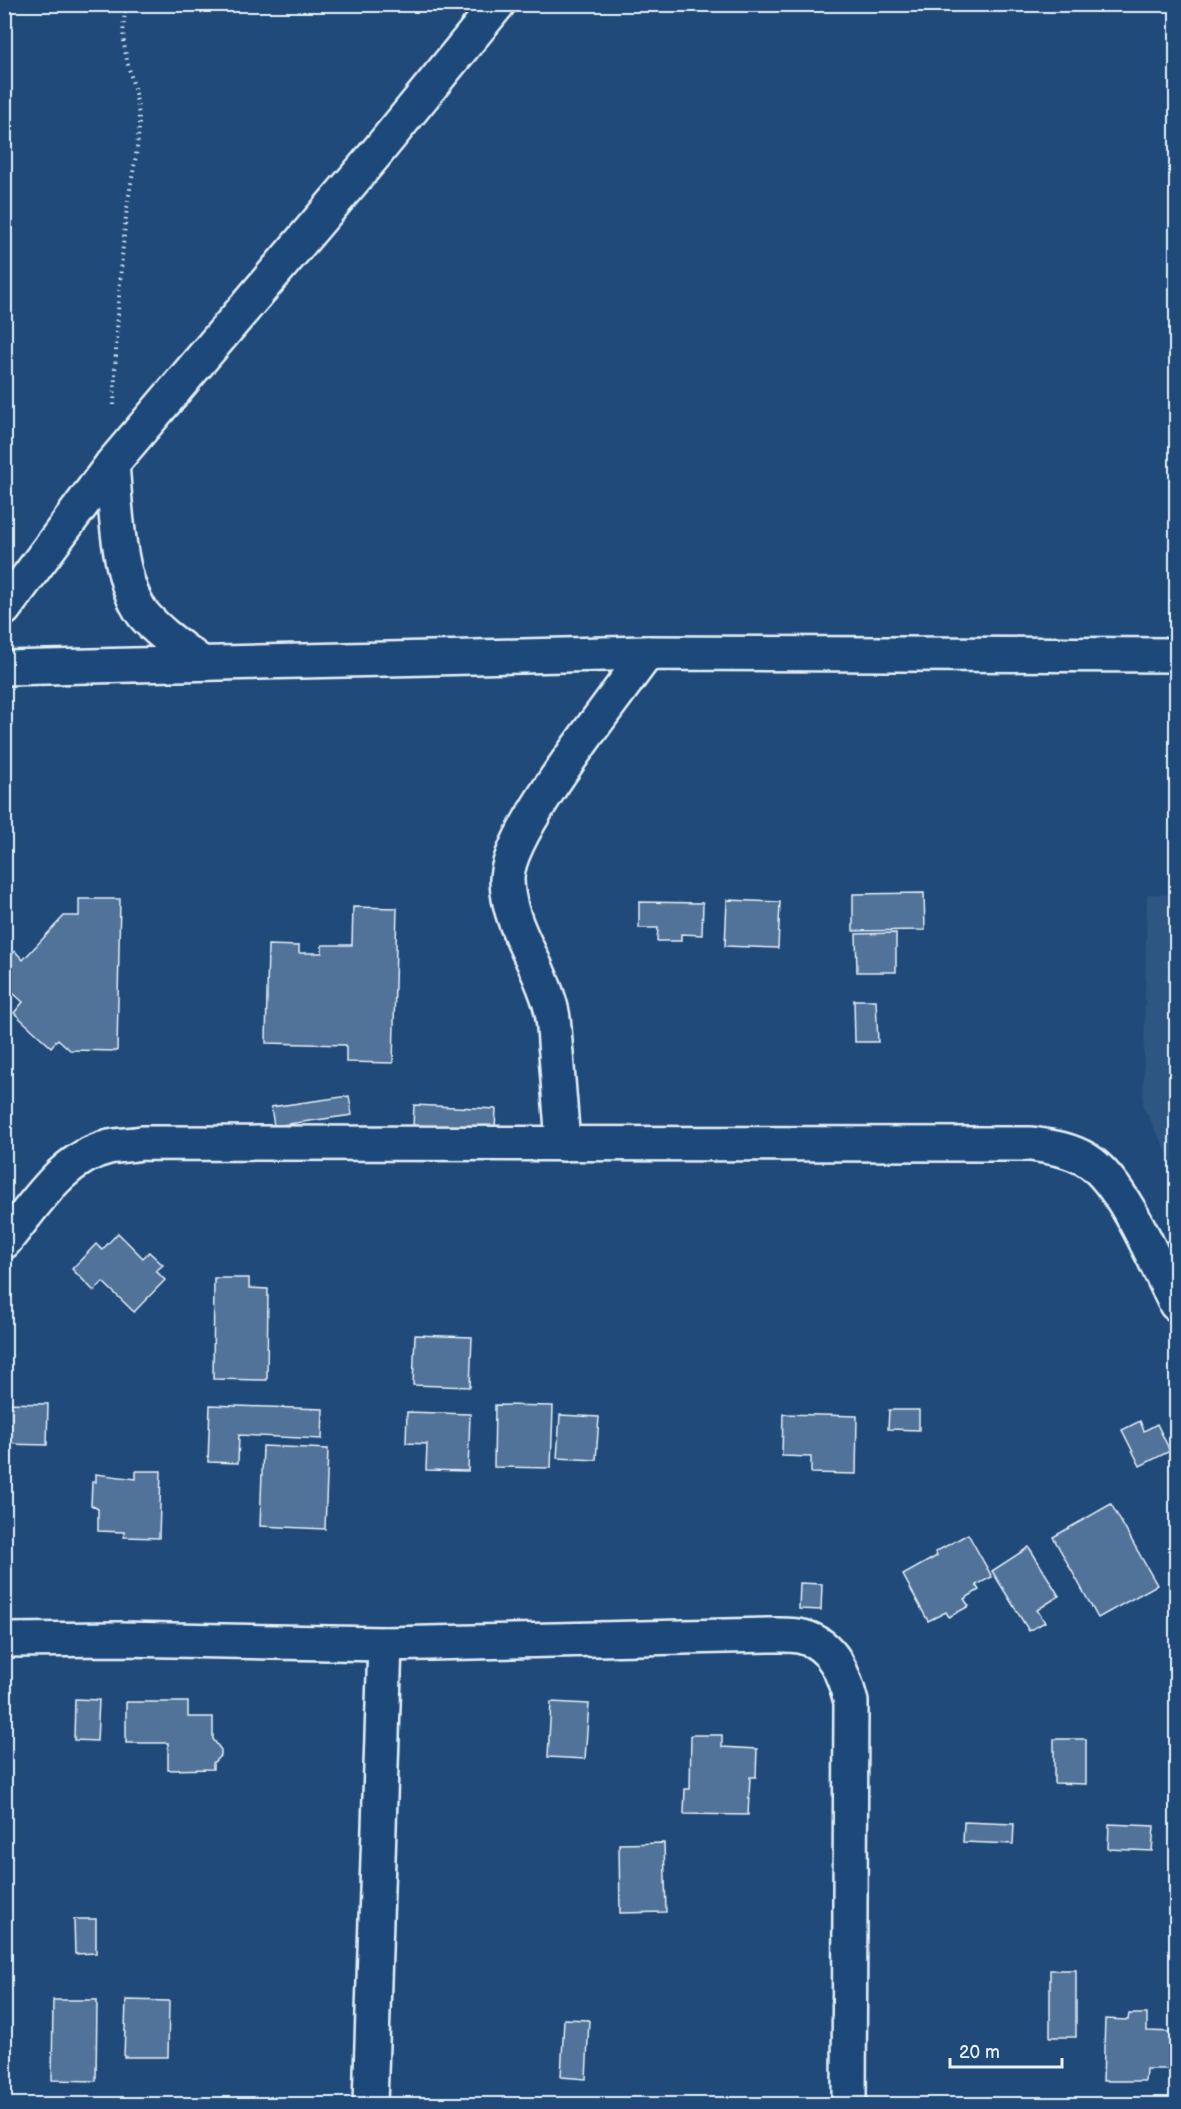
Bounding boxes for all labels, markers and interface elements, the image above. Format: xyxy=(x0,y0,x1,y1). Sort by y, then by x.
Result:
scale bar xyxy=(950,2031,1062,2069)
text: 20 m xyxy=(959,2042,1000,2063)

